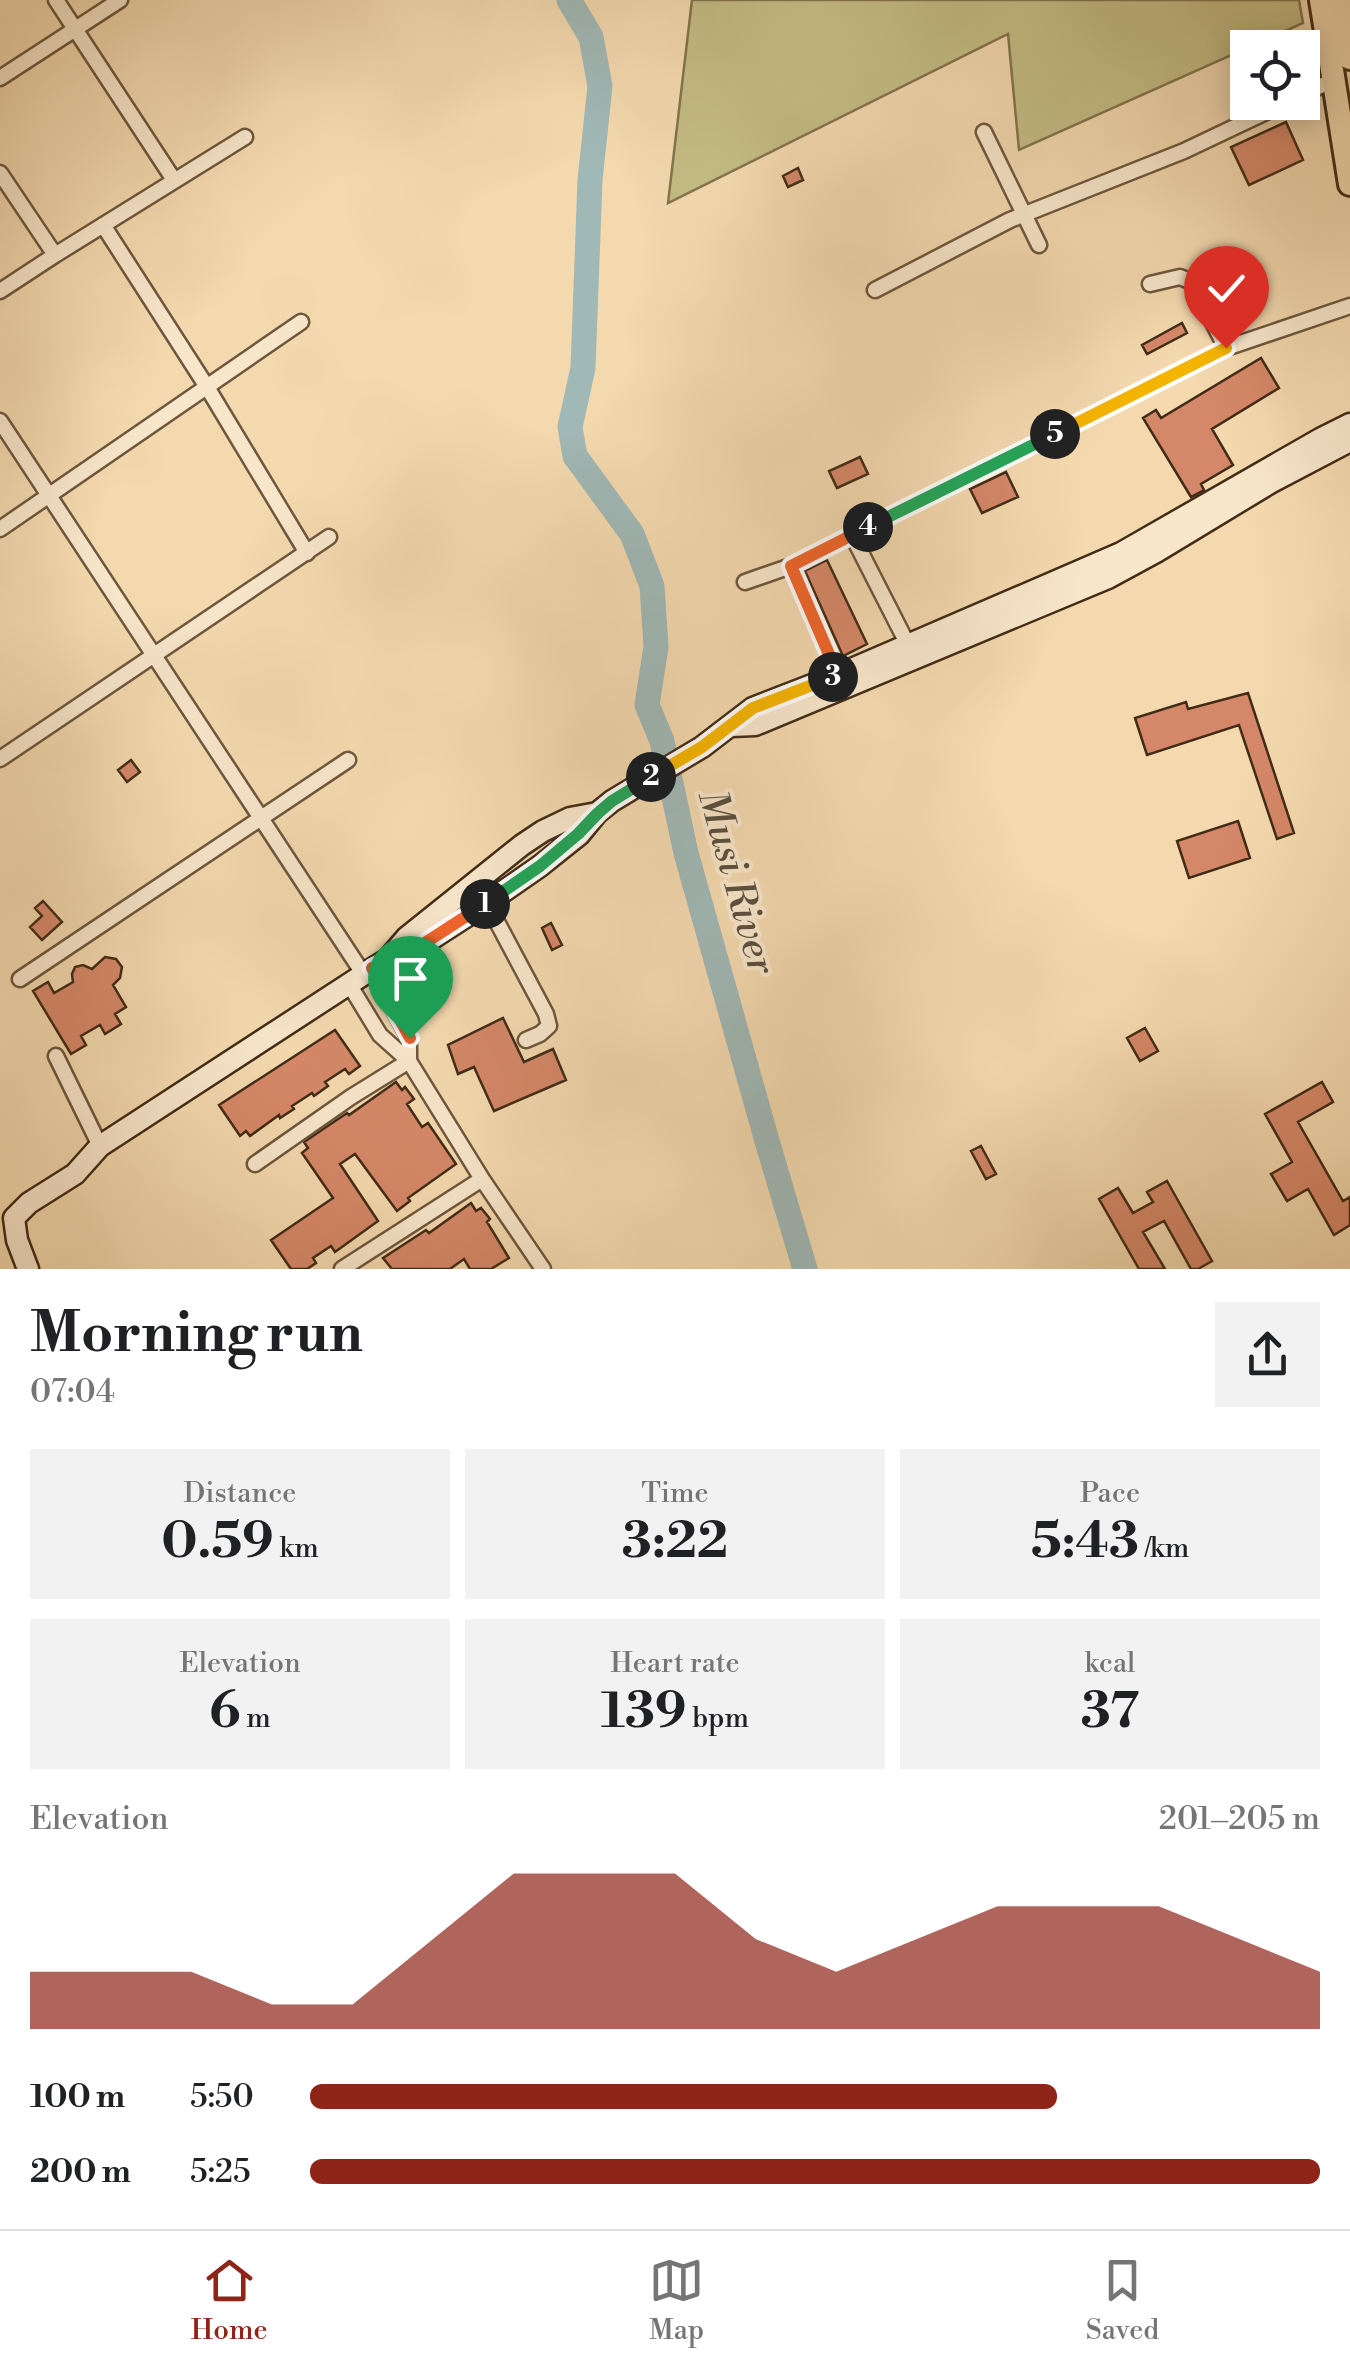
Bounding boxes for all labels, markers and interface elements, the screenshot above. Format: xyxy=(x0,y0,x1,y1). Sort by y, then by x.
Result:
map controls xyxy=(1230,30,1320,120)
button: locate xyxy=(1230,30,1320,120)
pin xyxy=(1184,246,1269,349)
icon: check xyxy=(1199,261,1254,316)
pin: 5 xyxy=(1030,409,1080,459)
text: 5 xyxy=(1046,416,1064,451)
pin: 4 xyxy=(843,502,893,552)
text: 4 xyxy=(859,509,877,544)
pin: 3 xyxy=(808,652,858,702)
text: 3 xyxy=(825,659,841,694)
pin: 2 xyxy=(626,752,676,802)
text: 2 xyxy=(642,759,660,794)
water label: Musi River xyxy=(686,784,786,981)
pin: 1 xyxy=(460,879,510,929)
text: 1 xyxy=(478,886,492,921)
pin xyxy=(368,936,453,1039)
icon: arrive xyxy=(383,951,438,1006)
text: Morning run xyxy=(30,1300,363,1369)
button: share xyxy=(1215,1302,1320,1407)
text: 07:04 xyxy=(30,1372,115,1412)
text: Distance xyxy=(184,1476,296,1511)
text: Time xyxy=(641,1476,709,1511)
text: Pace xyxy=(1080,1476,1140,1511)
text: 0.59 xyxy=(161,1511,274,1573)
text: 3:22 xyxy=(622,1511,728,1573)
text: 5:43 xyxy=(1031,1511,1139,1573)
text: km xyxy=(274,1531,319,1566)
text: /km xyxy=(1139,1531,1189,1566)
text: Elevation xyxy=(179,1646,301,1681)
text: Heart rate xyxy=(610,1646,740,1681)
text: kcal xyxy=(1085,1646,1135,1681)
text: 6 xyxy=(209,1681,241,1743)
text: 139 xyxy=(601,1681,687,1743)
text: 37 xyxy=(1081,1681,1139,1743)
text: m xyxy=(241,1701,271,1736)
text: bpm xyxy=(687,1701,749,1736)
text: Elevation xyxy=(30,1799,169,1839)
text: 201–205 m xyxy=(1159,1799,1320,1839)
text: 100 m xyxy=(30,2077,125,2117)
text: 5:50 xyxy=(190,2077,254,2117)
text: 200 m xyxy=(30,2152,131,2192)
text: 5:25 xyxy=(190,2152,251,2192)
tab: Home xyxy=(191,2253,268,2348)
tab: Map xyxy=(649,2253,704,2348)
tab: Saved xyxy=(1086,2253,1159,2348)

